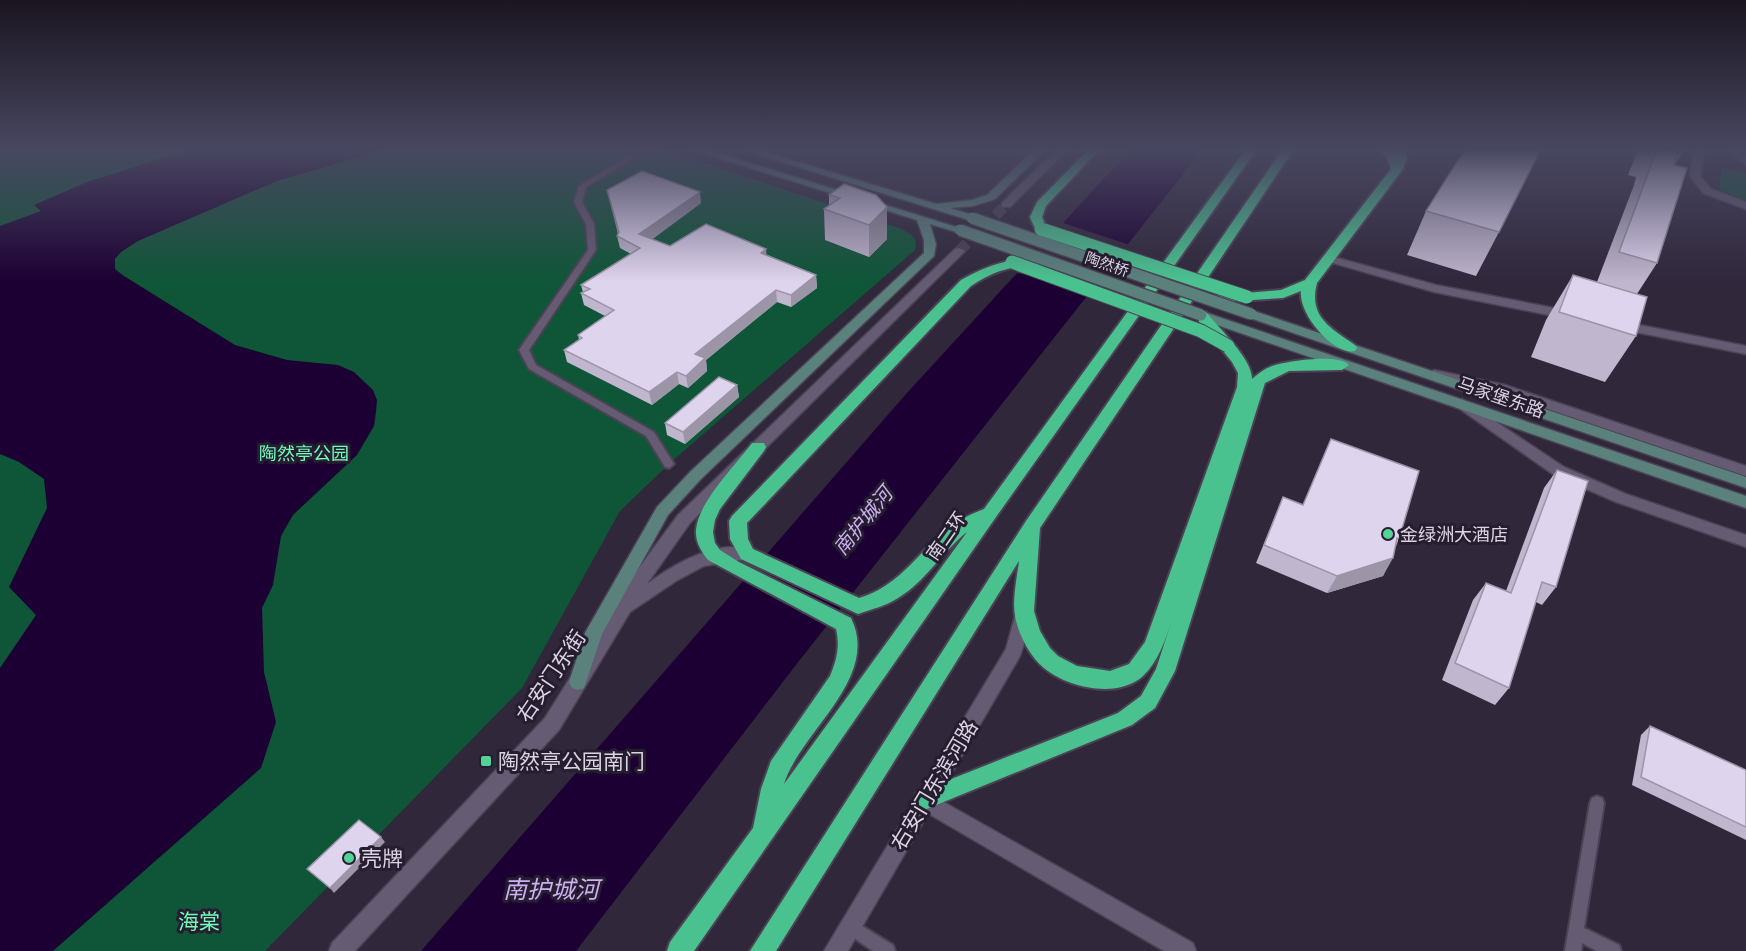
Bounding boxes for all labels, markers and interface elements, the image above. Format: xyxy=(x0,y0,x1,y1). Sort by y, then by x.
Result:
street label: 陶然桥 xyxy=(1083,248,1131,280)
street label: 马家堡东路 xyxy=(1455,371,1547,423)
park label: 陶然亭公园 xyxy=(259,442,349,465)
water label: 南护城河 xyxy=(828,479,901,560)
street label: 南二环 xyxy=(921,507,971,565)
place label: 金绿洲大酒店 xyxy=(1400,523,1508,546)
marker: 金绿洲大酒店 xyxy=(1381,527,1395,541)
street label: 右安门东街 xyxy=(510,625,592,727)
street label: 右安门东滨河路 xyxy=(885,715,983,855)
place label: 陶然亭公园南门 xyxy=(498,748,645,775)
marker: 陶然亭公园南门 xyxy=(479,754,493,768)
place label: 壳牌 xyxy=(361,845,403,872)
marker: 壳牌 xyxy=(342,851,356,865)
water label: 南护城河 xyxy=(503,874,603,905)
park label: 海棠 xyxy=(178,908,220,935)

